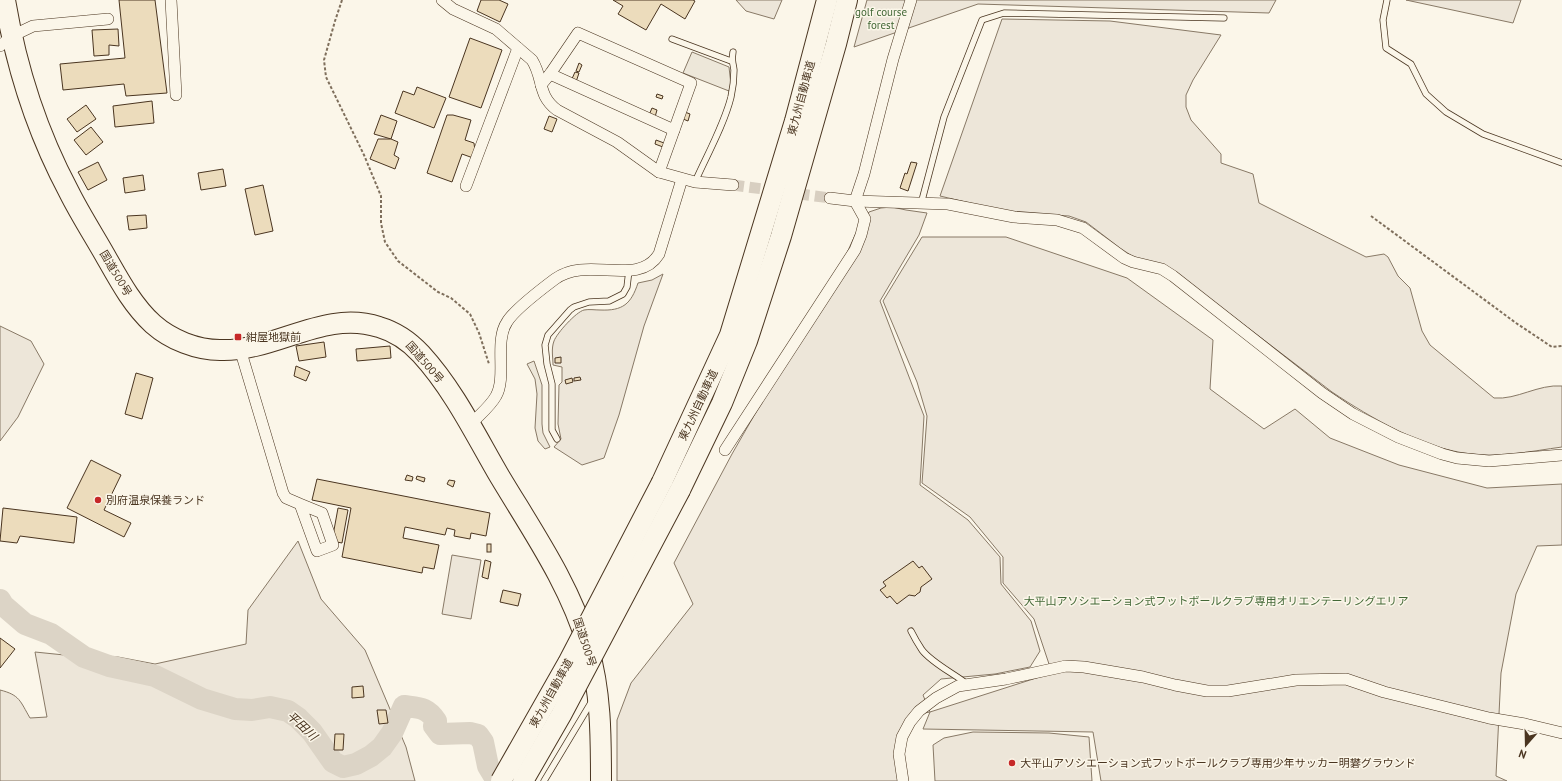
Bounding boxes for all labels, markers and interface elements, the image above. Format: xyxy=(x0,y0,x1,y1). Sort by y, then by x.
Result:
park label: golf course forest xyxy=(855,5,907,32)
street label: 東九州自動車道 xyxy=(784,59,818,137)
street label: 国道500号 xyxy=(97,248,135,298)
place label: 紺屋地獄前 xyxy=(246,330,301,344)
marker: 紺屋地獄前 xyxy=(233,332,243,342)
street label: 国道500号 xyxy=(403,338,447,386)
street label: 東九州自動車道 xyxy=(675,367,721,443)
place label: 別府温泉保養ランド xyxy=(106,493,205,507)
marker: 別府温泉保養ランド xyxy=(93,495,103,505)
park label: 大平山アソシエーション式フットボールクラブ専用オリエンテーリングエリア xyxy=(1024,594,1408,608)
street label: 国道500号 xyxy=(570,616,600,668)
street label: 東九州自動車道 xyxy=(526,656,576,730)
water label: 平田川 xyxy=(284,708,322,745)
north arrow xyxy=(1506,725,1546,765)
text: N xyxy=(1517,747,1528,762)
place label: 大平山アソシエーション式フットボールクラブ専用少年サッカー明礬グラウンド xyxy=(1020,756,1416,770)
marker: 大平山アソシエーション式フットボールクラブ専用少年サッカー明礬グラウンド xyxy=(1007,758,1017,768)

